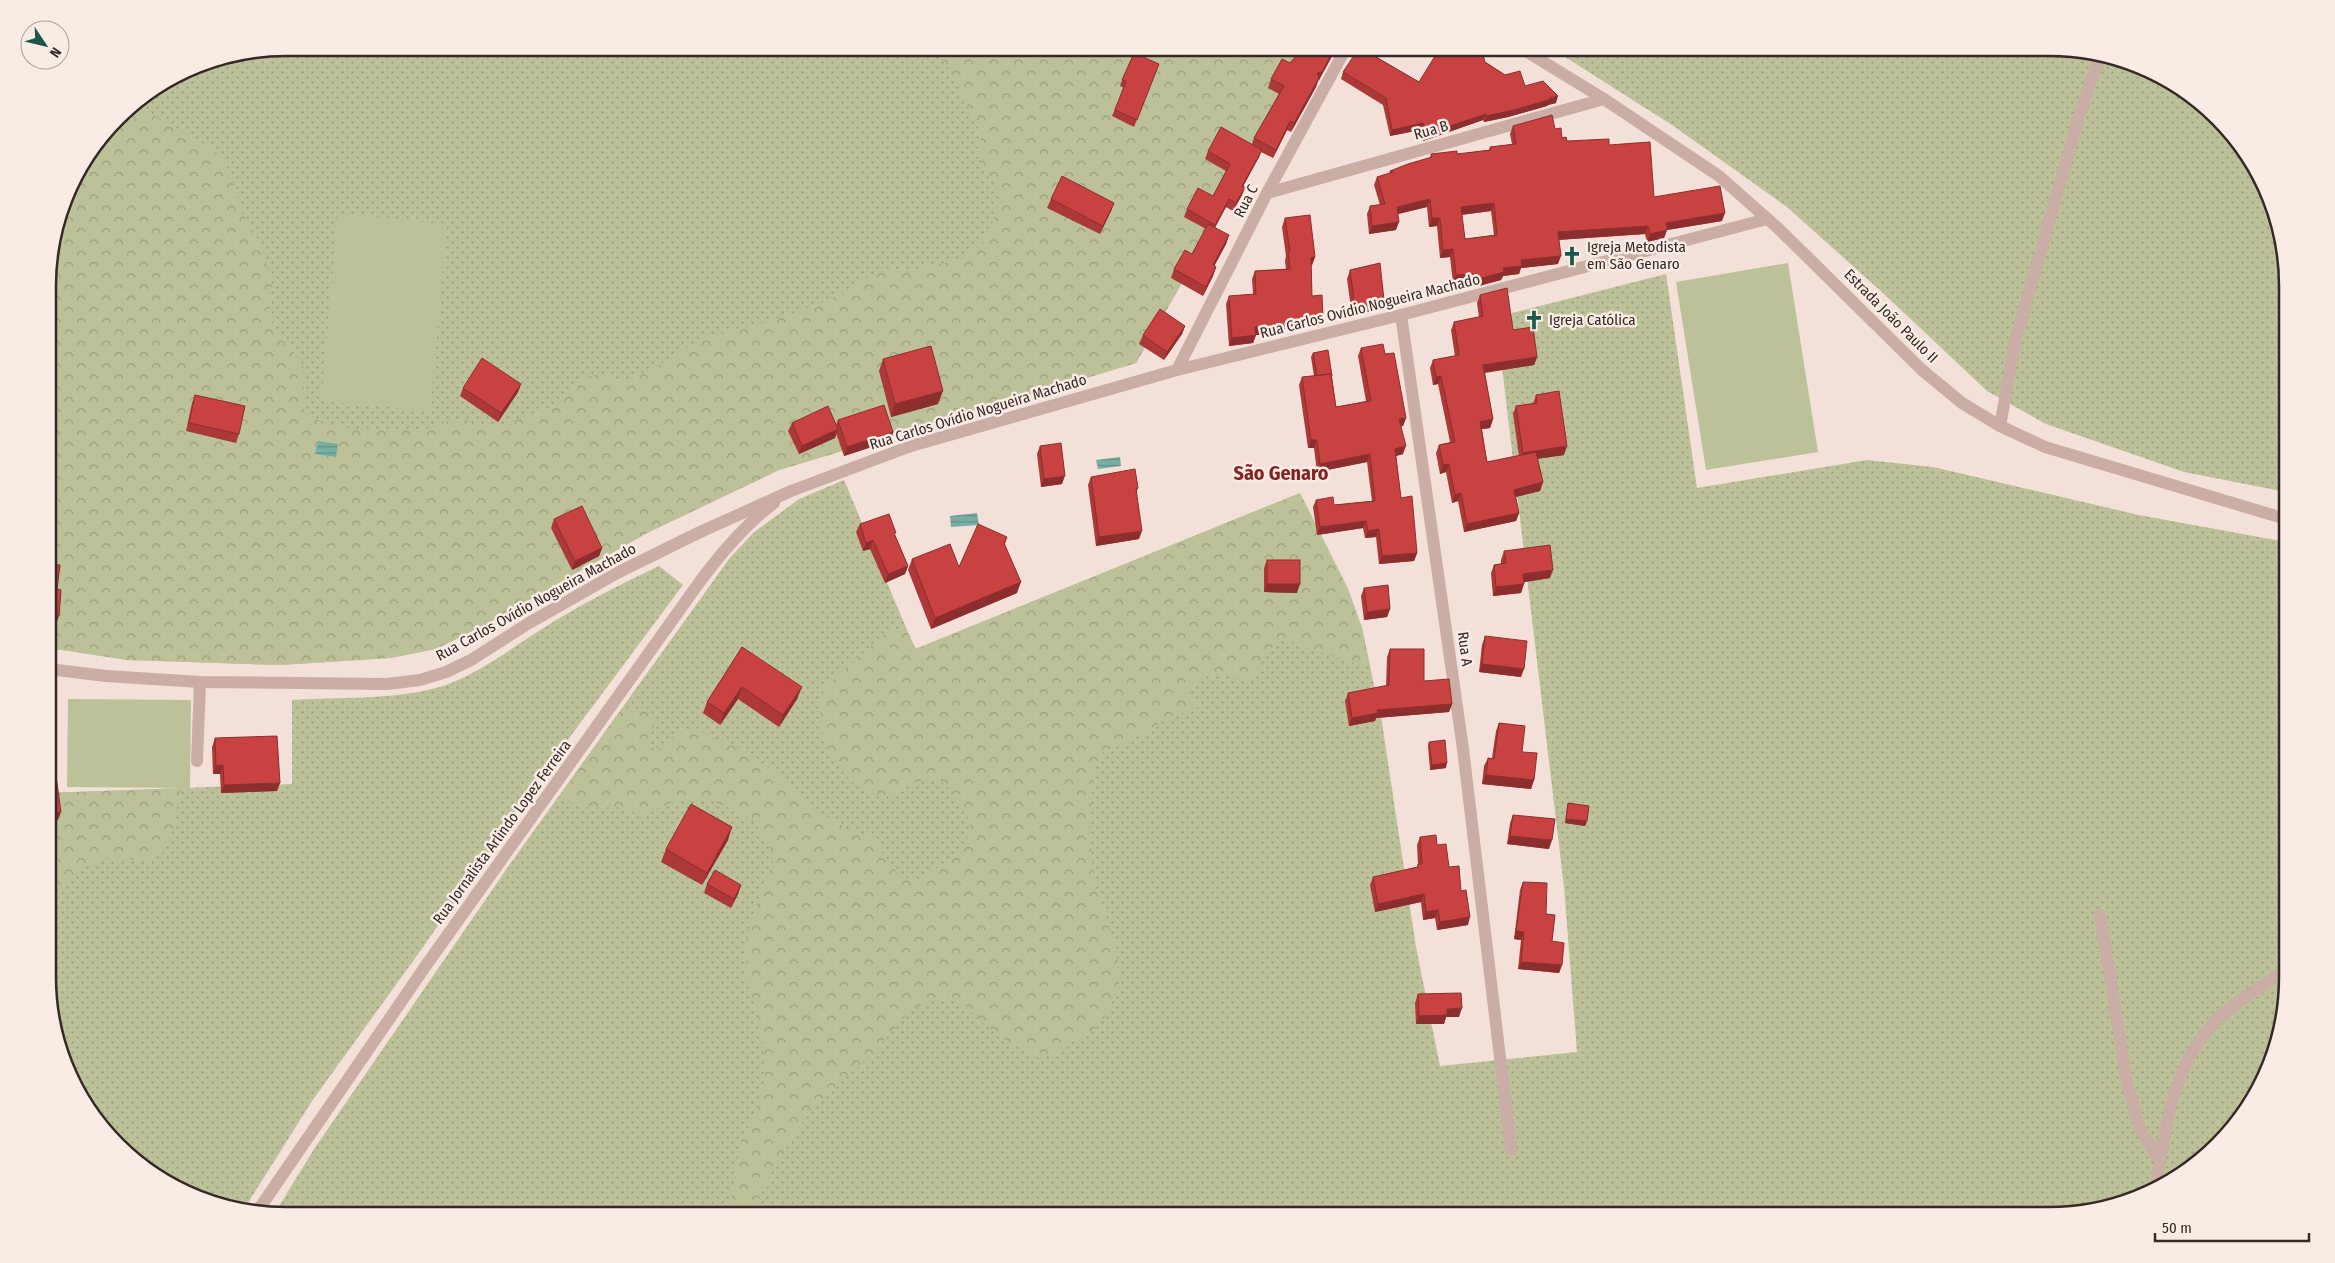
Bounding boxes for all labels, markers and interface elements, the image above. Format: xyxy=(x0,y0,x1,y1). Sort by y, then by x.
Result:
north arrow xyxy=(20,20,70,70)
text: N xyxy=(46,44,65,60)
street label: Rua B xyxy=(1412,117,1450,143)
street label: Rua C xyxy=(1230,181,1262,220)
place label: Igreja Metodista em São Genaro xyxy=(1587,238,1686,273)
church icon: Igreja Metodista em São Genaro xyxy=(1561,245,1583,267)
street label: Estrada João Paulo II xyxy=(1840,265,1942,367)
street label: Rua Carlos Ovídio Nogueira Machado xyxy=(1258,270,1482,342)
church icon: Igreja Católica xyxy=(1523,309,1545,331)
place label: Igreja Católica xyxy=(1549,311,1636,329)
street label: Rua Carlos Ovídio Nogueira Machado xyxy=(867,370,1089,454)
district label: São Genaro xyxy=(1234,461,1329,485)
street label: Rua Carlos Ovídio Nogueira Machado xyxy=(433,539,639,665)
street label: Rua A xyxy=(1454,631,1476,668)
street label: Rua Jornalista Arlindo Lopez Ferreira xyxy=(429,736,575,928)
scale bar xyxy=(2155,1210,2309,1242)
text: 50 m xyxy=(2162,1219,2192,1237)

